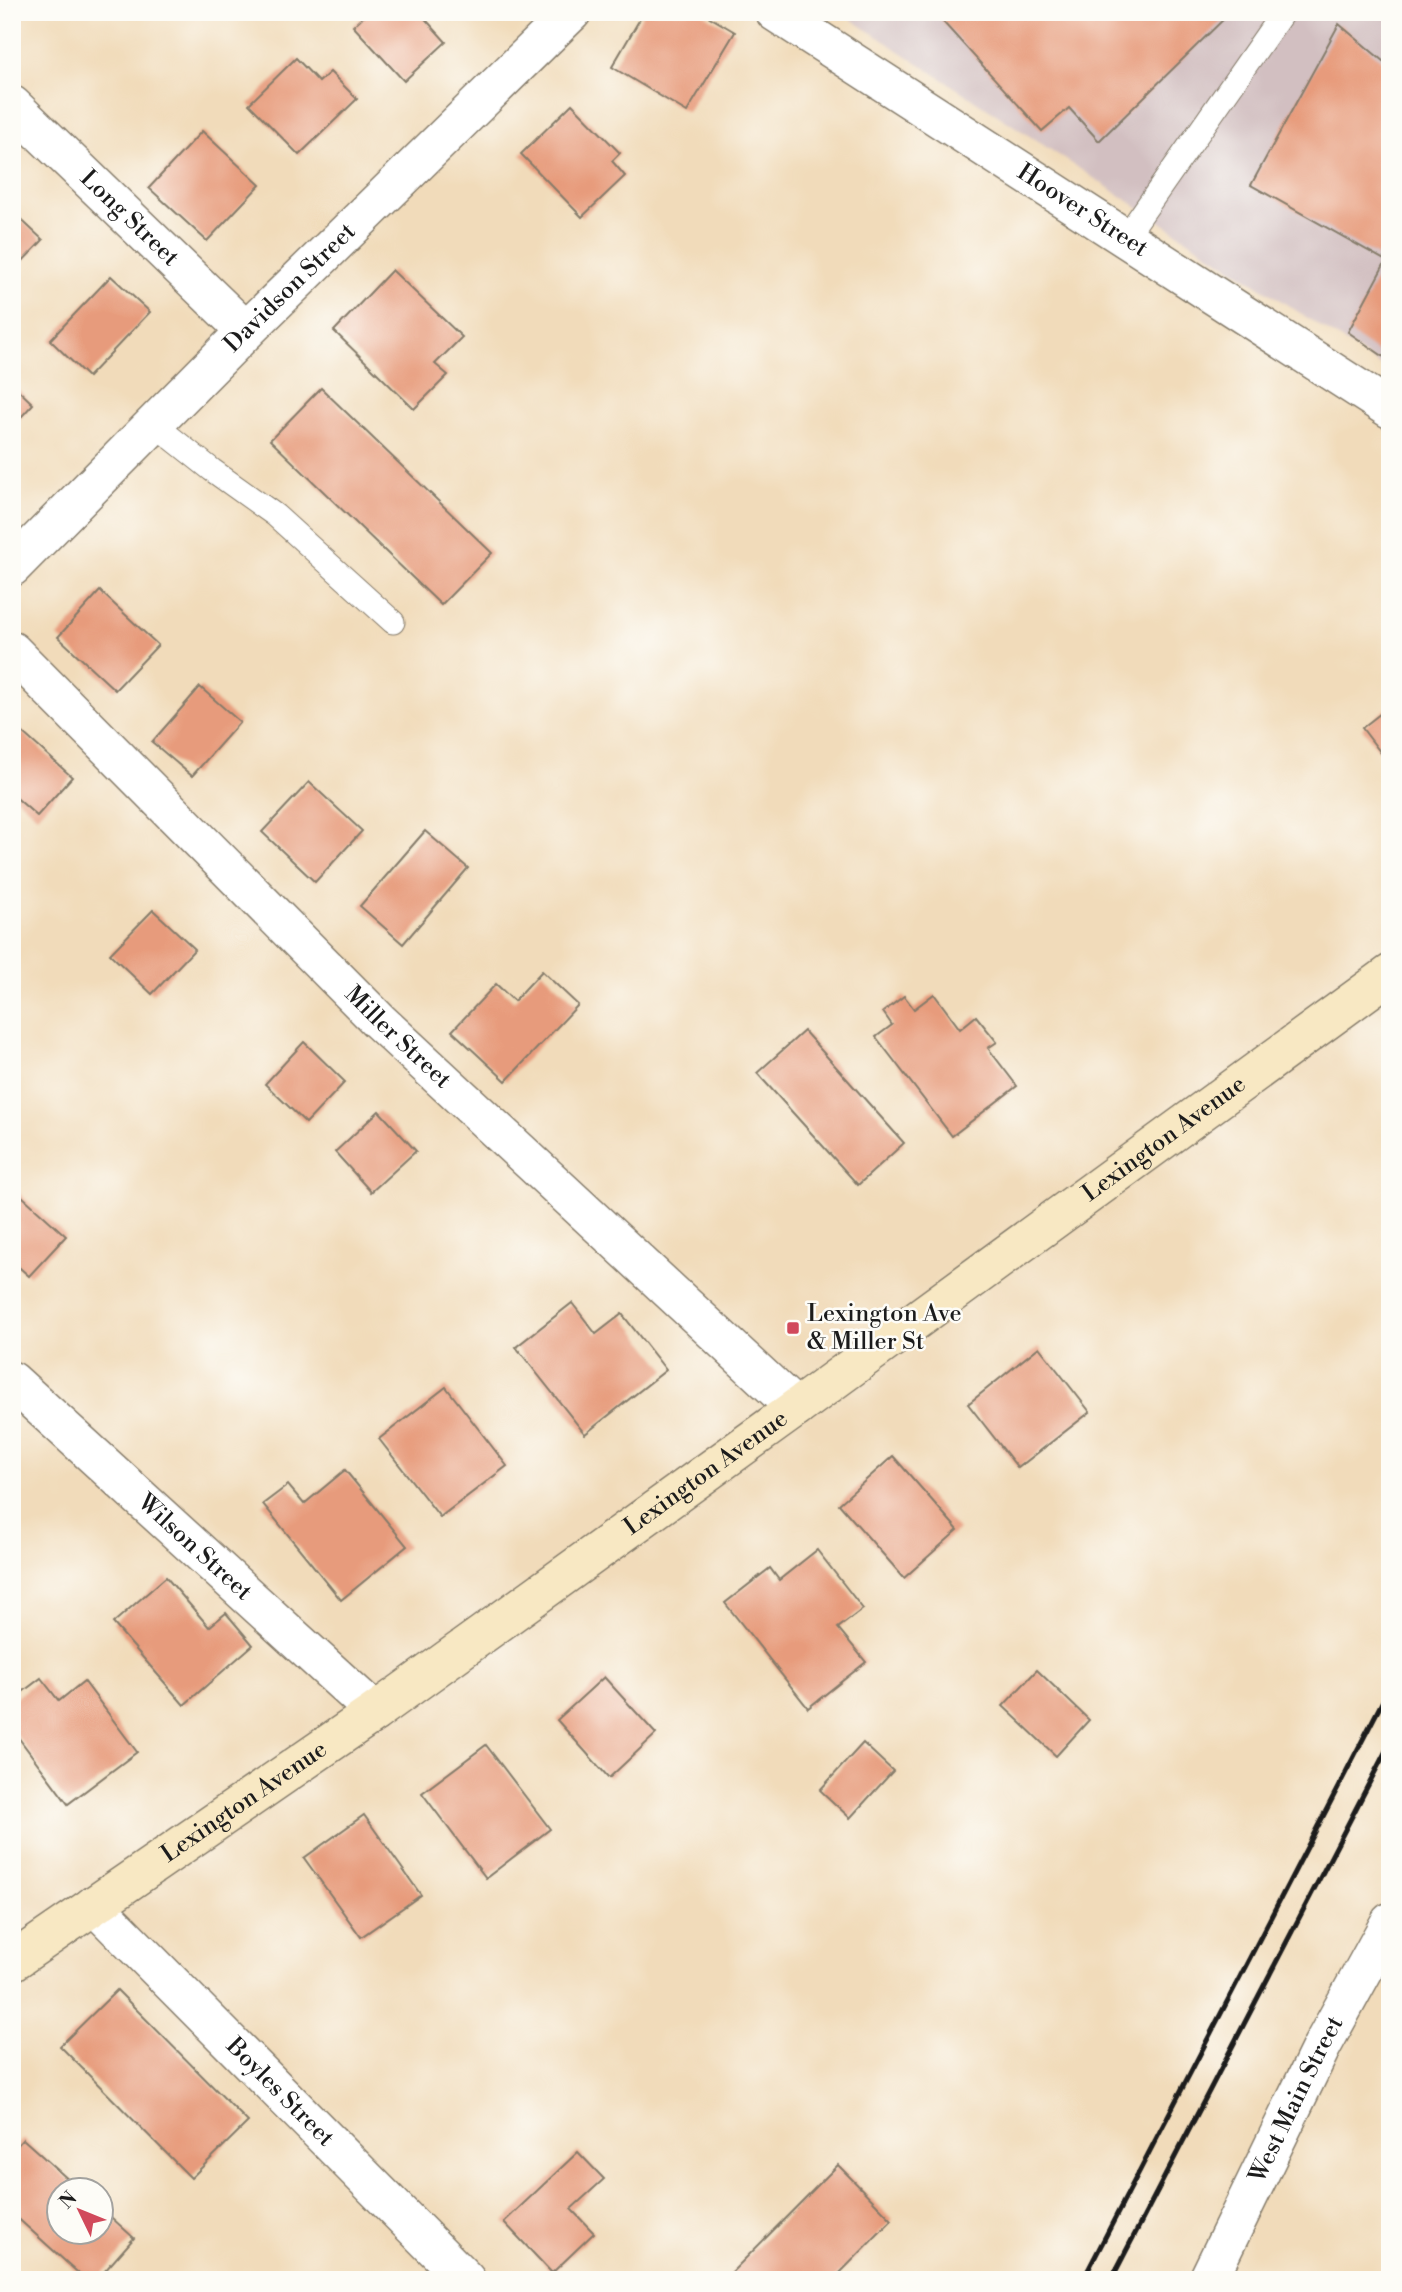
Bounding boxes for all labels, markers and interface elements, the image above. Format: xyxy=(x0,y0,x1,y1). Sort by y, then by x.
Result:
street label: Hoover Street xyxy=(1011,157,1154,264)
street label: Long Street xyxy=(73,164,185,273)
street label: Davidson Street xyxy=(218,216,363,359)
street label: Miller Street xyxy=(338,980,458,1096)
street label: Lexington Avenue xyxy=(1077,1069,1252,1209)
place label: Lexington Ave & Miller St xyxy=(807,1299,962,1357)
marker: Lexington Ave & Miller St xyxy=(785,1320,801,1336)
street label: Lexington Avenue xyxy=(618,1404,794,1542)
street label: Wilson Street xyxy=(130,1487,258,1608)
street label: Lexington Avenue xyxy=(155,1734,333,1870)
street label: West Main Street xyxy=(1242,2010,1351,2189)
street label: Boyles Street xyxy=(219,2031,341,2154)
north arrow xyxy=(46,2176,116,2246)
text: N xyxy=(54,2186,82,2214)

